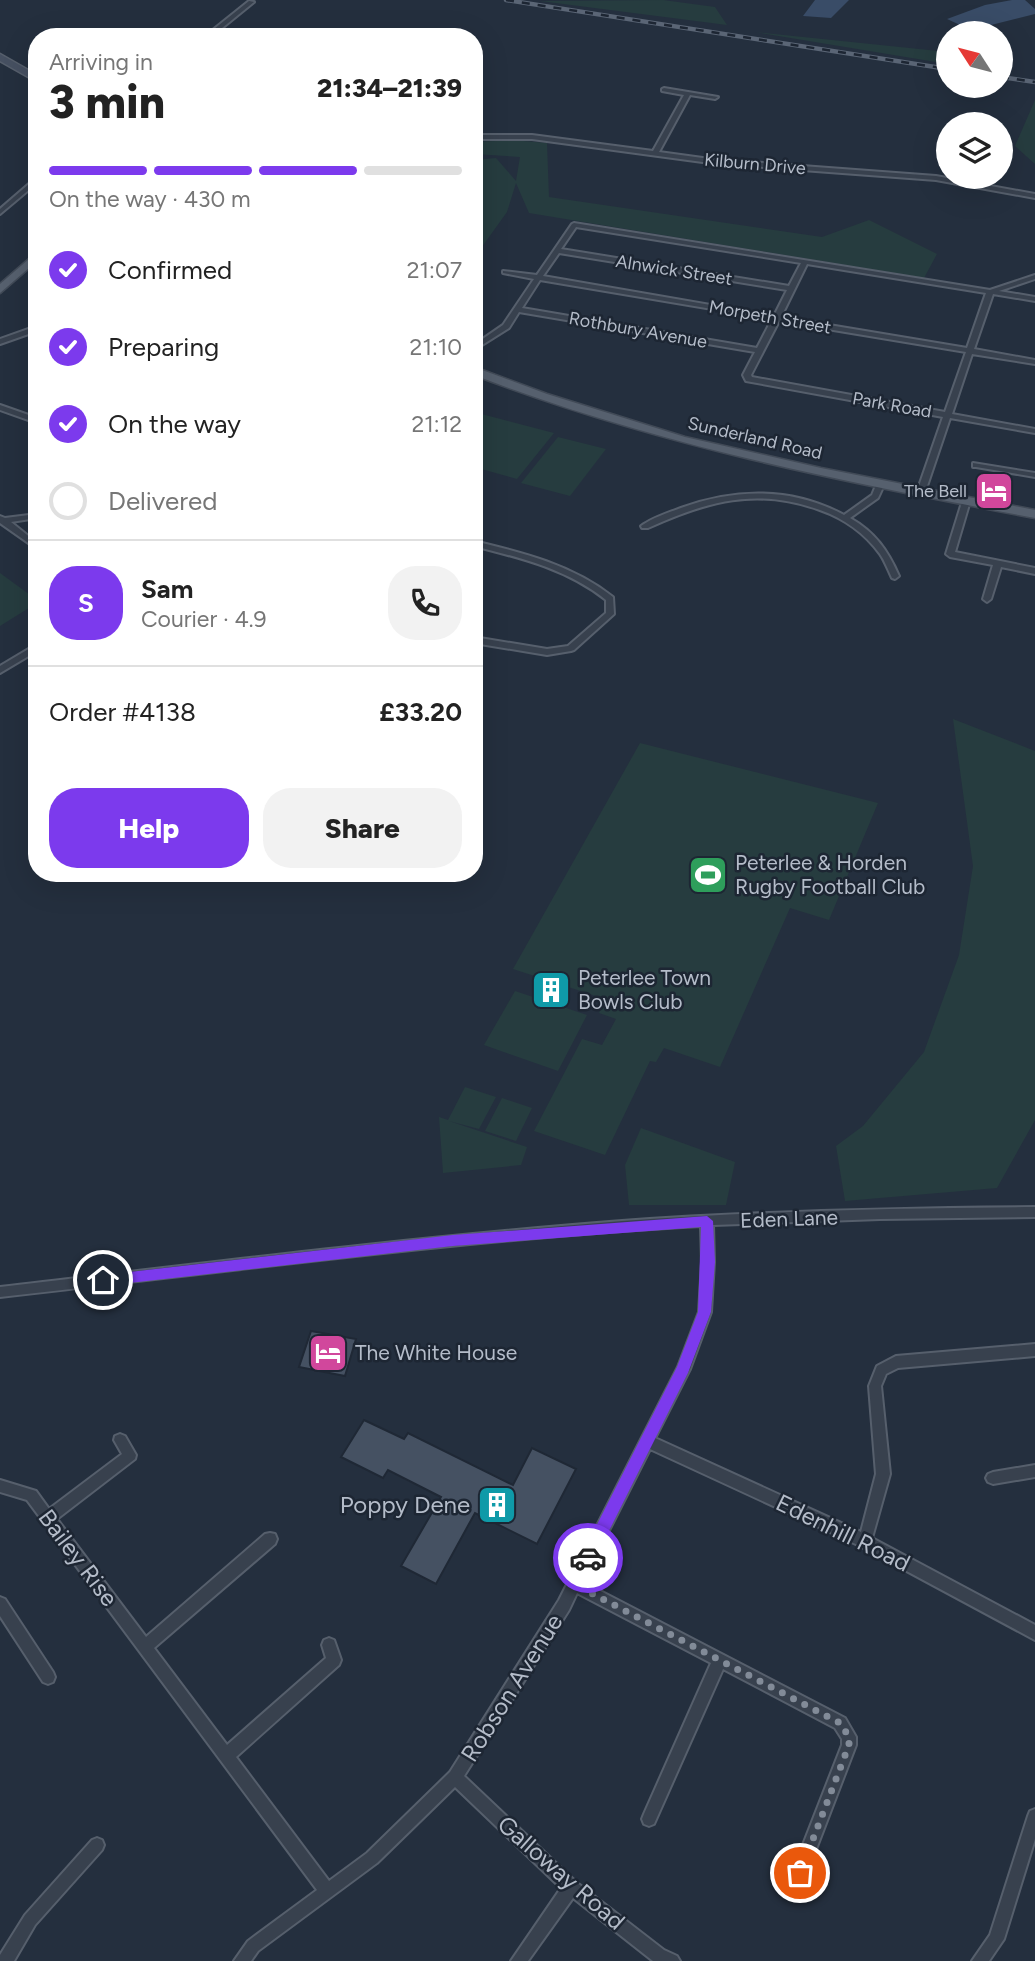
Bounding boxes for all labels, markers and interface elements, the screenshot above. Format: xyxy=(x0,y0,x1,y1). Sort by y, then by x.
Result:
north arrow xyxy=(936,21,1013,98)
map controls xyxy=(936,21,1013,189)
text: Arriving in xyxy=(49,48,153,76)
text: 21:34–21:39 xyxy=(317,72,462,104)
text: 3 min xyxy=(49,74,165,130)
button: layers xyxy=(936,112,1013,189)
street label: Kilburn Drive xyxy=(703,149,807,179)
text: On the way · 430 m xyxy=(49,185,251,213)
street label: Alnwick Street xyxy=(614,250,734,290)
icon: check xyxy=(49,251,87,289)
text: Confirmed xyxy=(108,254,232,286)
text: 21:07 xyxy=(407,256,462,284)
street label: Morpeth Street xyxy=(707,295,833,339)
street label: Rothbury Avenue xyxy=(567,307,709,353)
icon: check xyxy=(49,328,87,366)
text: Preparing xyxy=(108,331,219,363)
text: 21:10 xyxy=(410,333,462,361)
street label: Park Road xyxy=(851,387,933,423)
icon: check xyxy=(49,405,87,443)
text: On the way xyxy=(108,408,241,440)
text: 21:12 xyxy=(411,410,462,438)
street label: Sunderland Road xyxy=(686,412,824,464)
hotel icon: The Bell xyxy=(973,470,1015,512)
place label: The Bell xyxy=(904,480,967,502)
text: Delivered xyxy=(108,485,217,517)
button: phone xyxy=(388,566,462,640)
text: Sam xyxy=(141,573,193,605)
text: S xyxy=(78,587,94,619)
text: Courier · 4.9 xyxy=(141,605,267,633)
text: Order #4138 xyxy=(49,696,196,728)
text: £33.20 xyxy=(379,696,462,728)
button: Help xyxy=(49,788,249,868)
button: Share xyxy=(263,788,462,868)
place label: Peterlee & Horden Rugby Football Club xyxy=(735,850,925,899)
sports icon: Peterlee & Horden Rugby Football Club xyxy=(687,854,729,896)
place label: Peterlee Town Bowls Club xyxy=(578,965,711,1014)
building icon: Peterlee Town Bowls Club xyxy=(530,969,572,1011)
street label: Eden Lane xyxy=(740,1204,838,1233)
pin xyxy=(73,1250,133,1310)
icon: home xyxy=(84,1261,122,1299)
hotel icon: The White House xyxy=(307,1332,349,1374)
place label: The White House xyxy=(355,1340,517,1365)
building icon: Poppy Dene xyxy=(476,1484,518,1526)
street label: Edenhill Road xyxy=(771,1488,915,1577)
place label: Poppy Dene xyxy=(340,1490,470,1519)
street label: Bailey Rise xyxy=(33,1503,124,1612)
courier xyxy=(553,1523,623,1593)
icon: car xyxy=(569,1539,607,1577)
street label: Robson Avenue xyxy=(455,1609,569,1767)
street label: Galloway Road xyxy=(492,1810,631,1936)
pin xyxy=(770,1843,830,1903)
icon: bag xyxy=(781,1854,819,1892)

